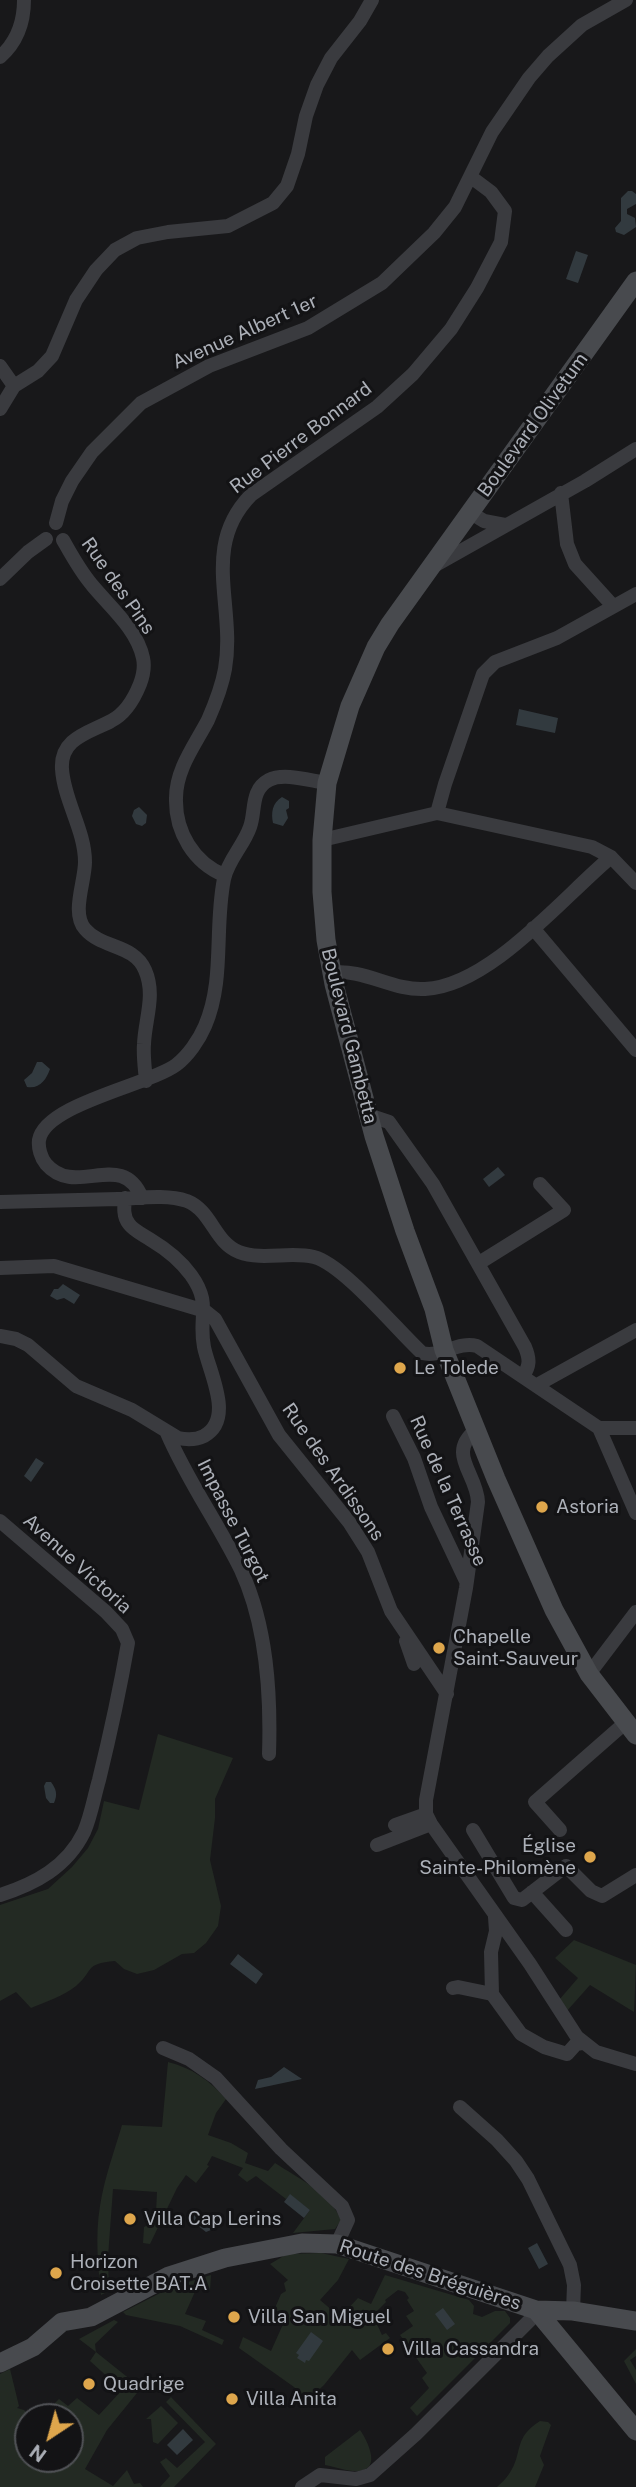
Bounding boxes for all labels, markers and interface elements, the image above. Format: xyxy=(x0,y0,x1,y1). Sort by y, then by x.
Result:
street label: Avenue Albert 1er xyxy=(169,290,321,374)
street label: Boulevard Olivetum xyxy=(473,349,593,501)
street label: Rue Pierre Bonnard xyxy=(226,377,376,499)
street label: Rue des Pins xyxy=(76,533,160,639)
street label: Boulevard Gambetta xyxy=(316,946,382,1126)
place label: Le Tolede xyxy=(414,1357,499,1379)
marker: Le Tolede xyxy=(392,1360,408,1376)
street label: Rue des Ardissons xyxy=(277,1399,389,1545)
street label: Rue de la Terrasse xyxy=(405,1412,491,1570)
street label: Impasse Turgot xyxy=(192,1455,274,1587)
place label: Astoria xyxy=(556,1496,619,1518)
marker: Astoria xyxy=(534,1499,550,1515)
street label: Avenue Victoria xyxy=(18,1509,136,1619)
place label: Chapelle Saint-Sauveur xyxy=(453,1626,578,1670)
marker: Chapelle Saint-Sauveur xyxy=(431,1640,447,1656)
place label: Église Sainte-Philomène xyxy=(419,1835,576,1879)
marker: Église Sainte-Philomène xyxy=(582,1849,598,1865)
place label: Villa Cap Lerins xyxy=(144,2208,281,2230)
marker: Villa Cap Lerins xyxy=(122,2211,138,2227)
street label: Route des Bréguières xyxy=(336,2235,524,2315)
place label: Horizon Croisette BAT.A xyxy=(70,2251,207,2295)
marker: Horizon Croisette BAT.A xyxy=(48,2265,64,2281)
place label: Villa San Miguel xyxy=(248,2306,391,2328)
marker: Villa San Miguel xyxy=(226,2309,242,2325)
place label: Villa Cassandra xyxy=(402,2338,539,2360)
marker: Villa Cassandra xyxy=(380,2341,396,2357)
place label: Quadrige xyxy=(103,2373,185,2395)
marker: Quadrige xyxy=(81,2376,97,2392)
place label: Villa Anita xyxy=(246,2388,337,2410)
marker: Villa Anita xyxy=(224,2391,240,2407)
north arrow xyxy=(14,2403,84,2473)
text: N xyxy=(25,2440,50,2467)

